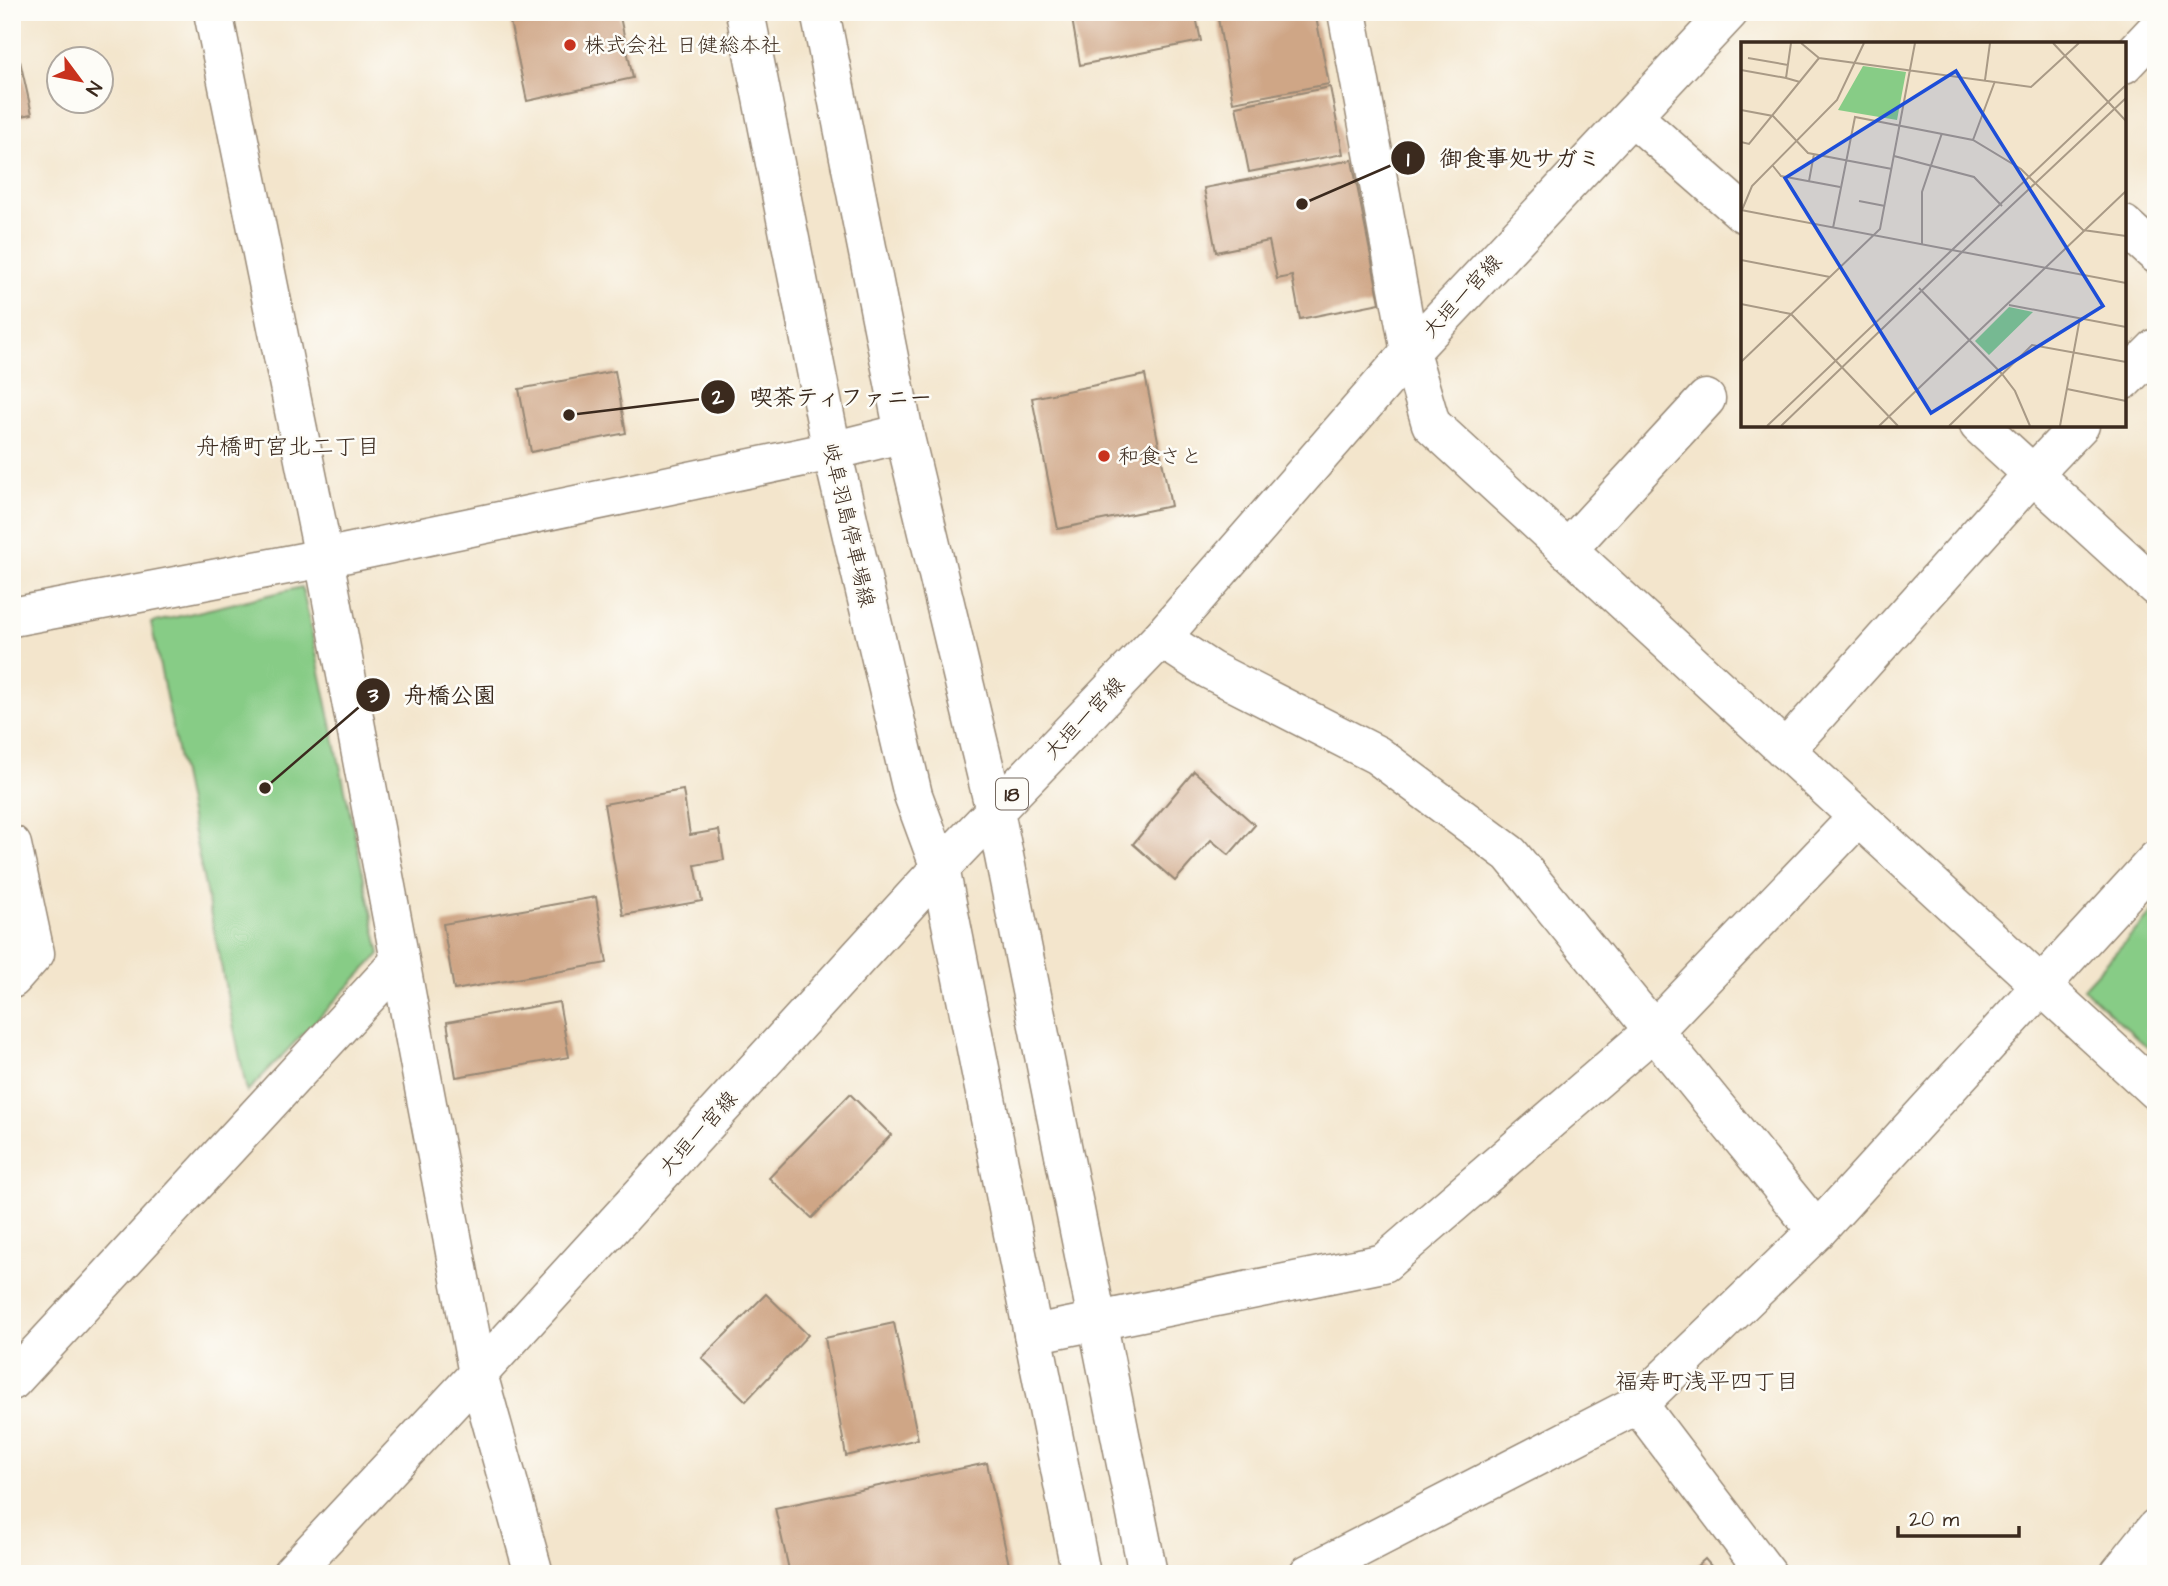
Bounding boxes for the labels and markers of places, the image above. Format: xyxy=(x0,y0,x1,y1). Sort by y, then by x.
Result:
place label: 株式会社 日健総本社 xyxy=(584,31,781,60)
marker: 株式会社 日健総本社 xyxy=(562,37,578,53)
callout: 御食事処サガミ xyxy=(1390,136,1614,180)
callout: 喫茶ティファニー xyxy=(700,375,947,419)
place label: 和食さと xyxy=(1118,442,1202,471)
marker: 和食さと xyxy=(1096,448,1112,464)
callout: 舟橋公園 xyxy=(355,673,510,717)

